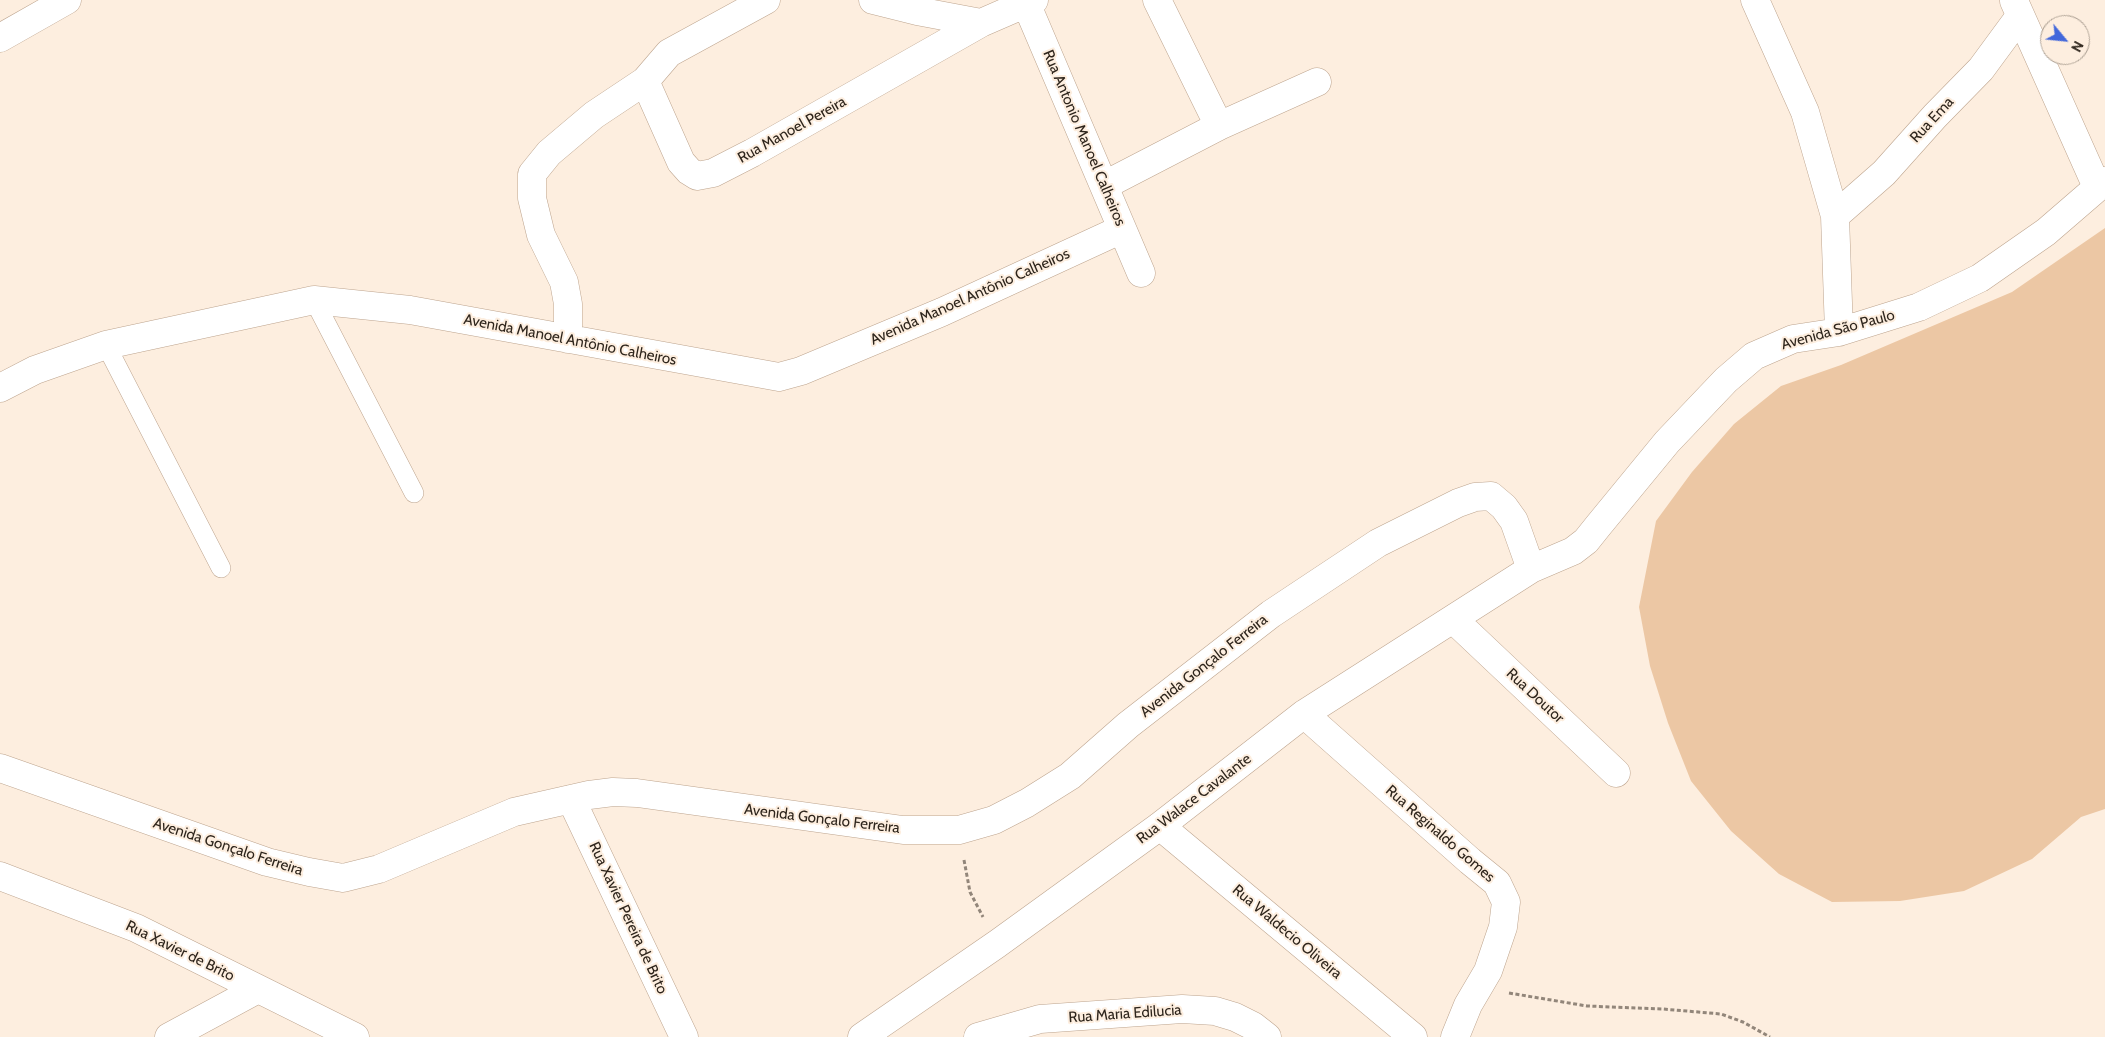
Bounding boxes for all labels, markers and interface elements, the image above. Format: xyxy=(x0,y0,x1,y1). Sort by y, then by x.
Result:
north arrow xyxy=(2040,15,2090,65)
text: N xyxy=(2067,38,2088,55)
street label: Rua Antonio Manoel Calheiros xyxy=(1039,47,1129,229)
street label: Rua Manoel Pereira xyxy=(735,93,849,167)
street label: Rua Ema xyxy=(1906,93,1958,147)
street label: Avenida Manoel Antônio Calheiros xyxy=(867,245,1073,349)
street label: Avenida São Paulo xyxy=(1779,306,1897,354)
street label: Avenida Manoel Antônio Calheiros xyxy=(462,311,678,369)
street label: Avenida Gonçalo Ferreira xyxy=(1137,611,1271,721)
street label: Rua Doutor xyxy=(1502,665,1568,727)
street label: Rua Walace Cavalante xyxy=(1133,750,1255,848)
street label: Rua Reginaldo Gomes xyxy=(1382,782,1498,886)
street label: Avenida Gonçalo Ferreira xyxy=(743,801,901,837)
street label: Avenida Gonçalo Ferreira xyxy=(151,814,305,880)
street label: Rua Xavier Pereira de Brito xyxy=(585,839,671,997)
street label: Rua Waldecio Oliveira xyxy=(1229,881,1345,983)
street label: Rua Xavier de Brito xyxy=(123,917,237,985)
street label: Rua Maria Edilucia xyxy=(1068,1001,1182,1027)

